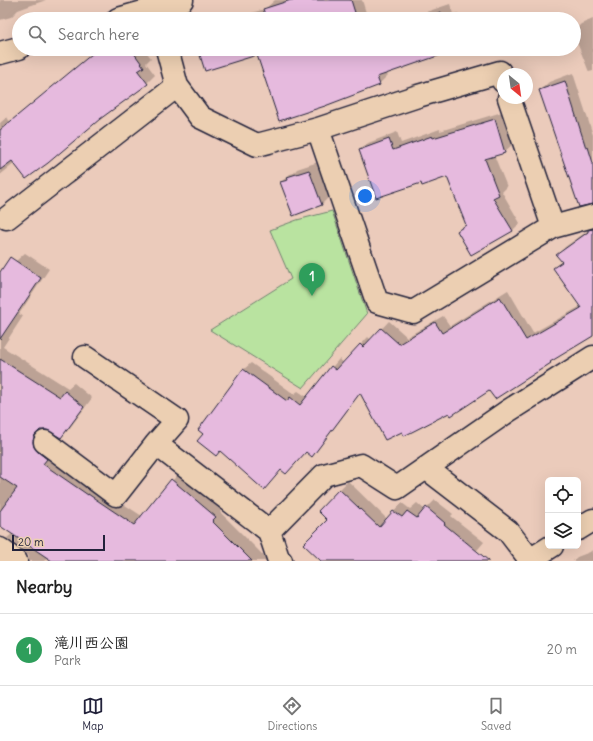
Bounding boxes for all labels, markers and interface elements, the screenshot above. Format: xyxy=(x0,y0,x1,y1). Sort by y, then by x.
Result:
search box xyxy=(12,12,581,56)
icon: search xyxy=(26,23,48,45)
text: Search here xyxy=(58,25,139,44)
north arrow xyxy=(497,68,533,104)
your location xyxy=(355,186,375,206)
pin: 1 xyxy=(299,263,325,296)
map controls xyxy=(545,477,581,549)
button: locate xyxy=(545,477,581,513)
button: layers xyxy=(545,513,581,549)
scale bar xyxy=(12,533,105,552)
text: 20 m xyxy=(18,535,44,549)
text: Nearby xyxy=(16,576,72,598)
text: 滝川西公園 xyxy=(54,633,129,652)
text: 1 xyxy=(26,641,32,658)
text: 20 m xyxy=(547,641,577,658)
text: Park xyxy=(54,652,81,669)
tab: Map xyxy=(82,695,104,733)
tab: Directions xyxy=(268,695,317,733)
tab: Saved xyxy=(481,695,511,733)

